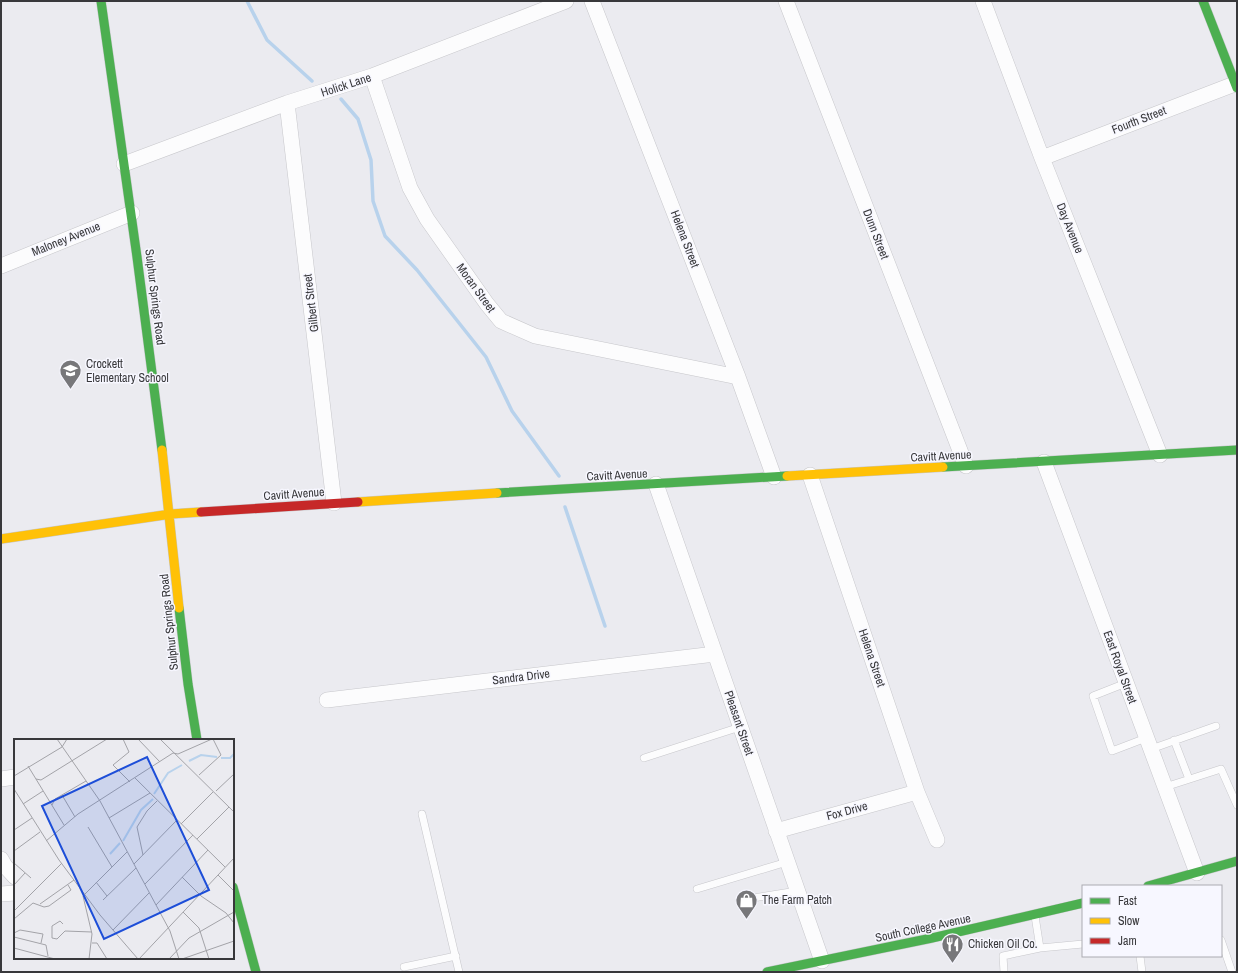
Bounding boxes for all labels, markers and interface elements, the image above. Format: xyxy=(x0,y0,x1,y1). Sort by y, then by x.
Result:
street label: Holick Lane xyxy=(319,69,373,101)
street label: Fourth Street xyxy=(1110,102,1169,138)
street label: Day Avenue xyxy=(1053,200,1087,256)
street label: Dunn Street xyxy=(859,207,893,262)
street label: Helena Street xyxy=(667,208,703,270)
street label: Maloney Avenue xyxy=(29,218,103,260)
street label: Sulphur Springs Road xyxy=(141,248,169,346)
street label: Moran Street xyxy=(453,260,499,316)
street label: Gilbert Street xyxy=(299,273,323,333)
place label: Crockett Elementary School xyxy=(86,356,169,386)
school or university icon: Crockett Elementary School xyxy=(57,358,83,391)
street label: Cavitt Avenue xyxy=(910,446,972,466)
street label: Cavitt Avenue xyxy=(586,465,648,485)
street label: Cavitt Avenue xyxy=(263,484,325,504)
street label: Sulphur Springs Road xyxy=(156,573,182,671)
street label: Helena Street xyxy=(855,627,889,689)
street label: East Royal Street xyxy=(1099,628,1141,706)
street label: Sandra Drive xyxy=(491,666,551,688)
street label: Pleasant Street xyxy=(720,689,758,758)
inset map xyxy=(14,739,234,959)
street label: Fox Drive xyxy=(825,798,869,824)
legend xyxy=(1082,885,1222,957)
shop icon: The Farm Patch xyxy=(733,887,759,920)
place label: The Farm Patch xyxy=(762,892,832,908)
text: Fast xyxy=(1118,893,1137,909)
street label: South College Avenue xyxy=(874,910,972,946)
text: Slow xyxy=(1118,913,1140,929)
restaurant icon: Chicken Oil Co. xyxy=(939,931,965,964)
text: Jam xyxy=(1118,933,1137,949)
place label: Chicken Oil Co. xyxy=(968,936,1037,952)

